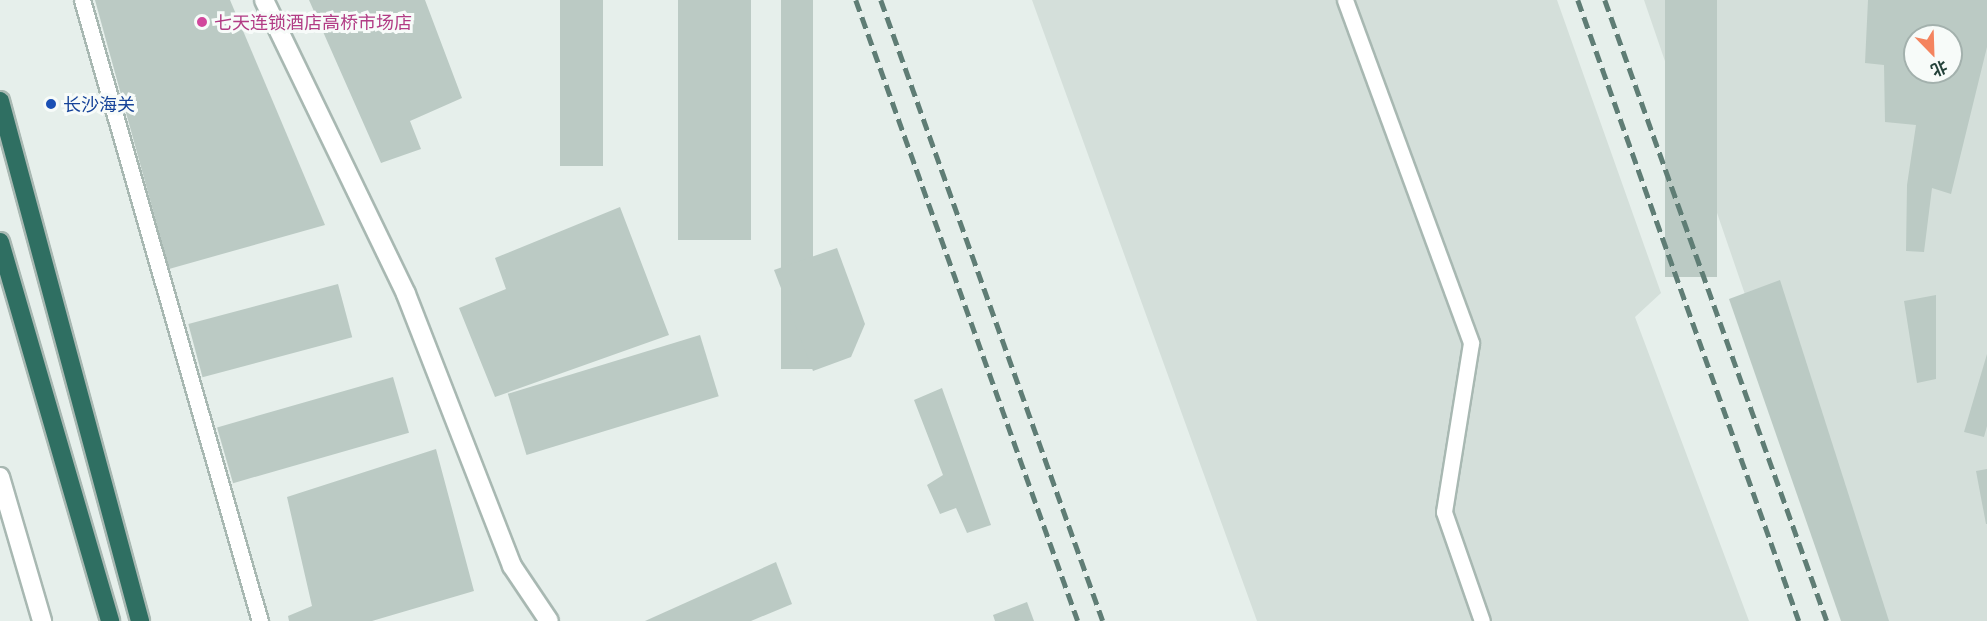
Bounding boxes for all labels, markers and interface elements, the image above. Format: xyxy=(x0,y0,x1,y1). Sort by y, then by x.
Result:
place label: 七天连锁酒店高桥市场店 xyxy=(214,11,412,33)
marker: 七天连锁酒店高桥市场店 xyxy=(195,15,209,29)
north arrow xyxy=(1903,24,1963,84)
text: 北 xyxy=(1928,57,1951,81)
place label: 长沙海关 xyxy=(63,93,135,115)
marker: 长沙海关 xyxy=(44,97,58,111)

